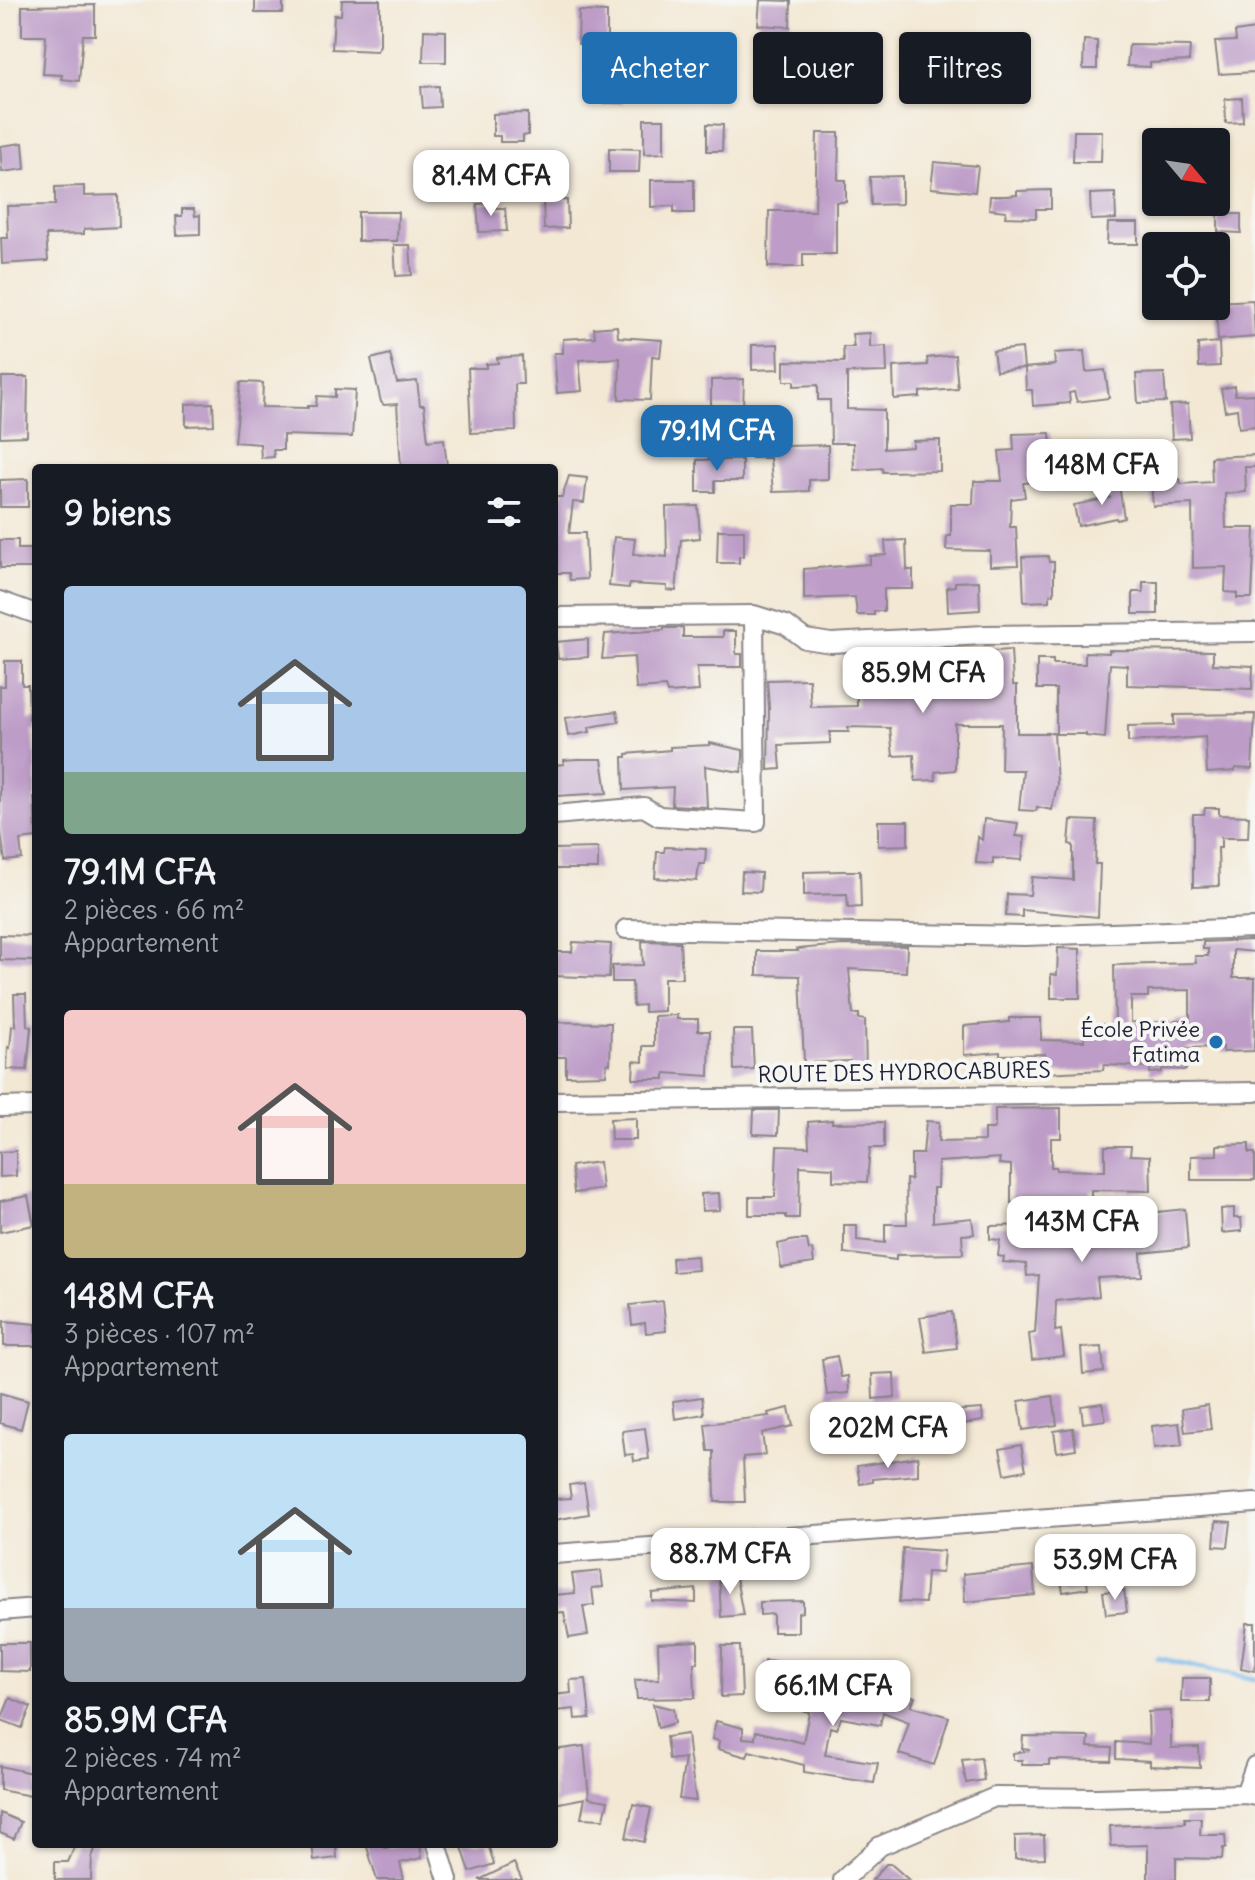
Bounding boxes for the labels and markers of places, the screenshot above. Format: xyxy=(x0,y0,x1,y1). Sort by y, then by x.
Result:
pin: 81.4M CFA xyxy=(399,150,583,218)
pin: 79.1M CFA xyxy=(625,405,809,473)
pin: 148M CFA xyxy=(1019,439,1185,507)
pin: 85.9M CFA xyxy=(831,647,1015,715)
place label: École Privée Fatima xyxy=(1081,1015,1200,1068)
marker: École Privée Fatima xyxy=(1207,1033,1225,1051)
pin: 143M CFA xyxy=(999,1196,1165,1264)
pin: 202M CFA xyxy=(805,1402,971,1470)
pin: 88.7M CFA xyxy=(638,1528,822,1596)
pin: 53.9M CFA xyxy=(1023,1534,1207,1602)
pin: 66.1M CFA xyxy=(741,1660,925,1728)

